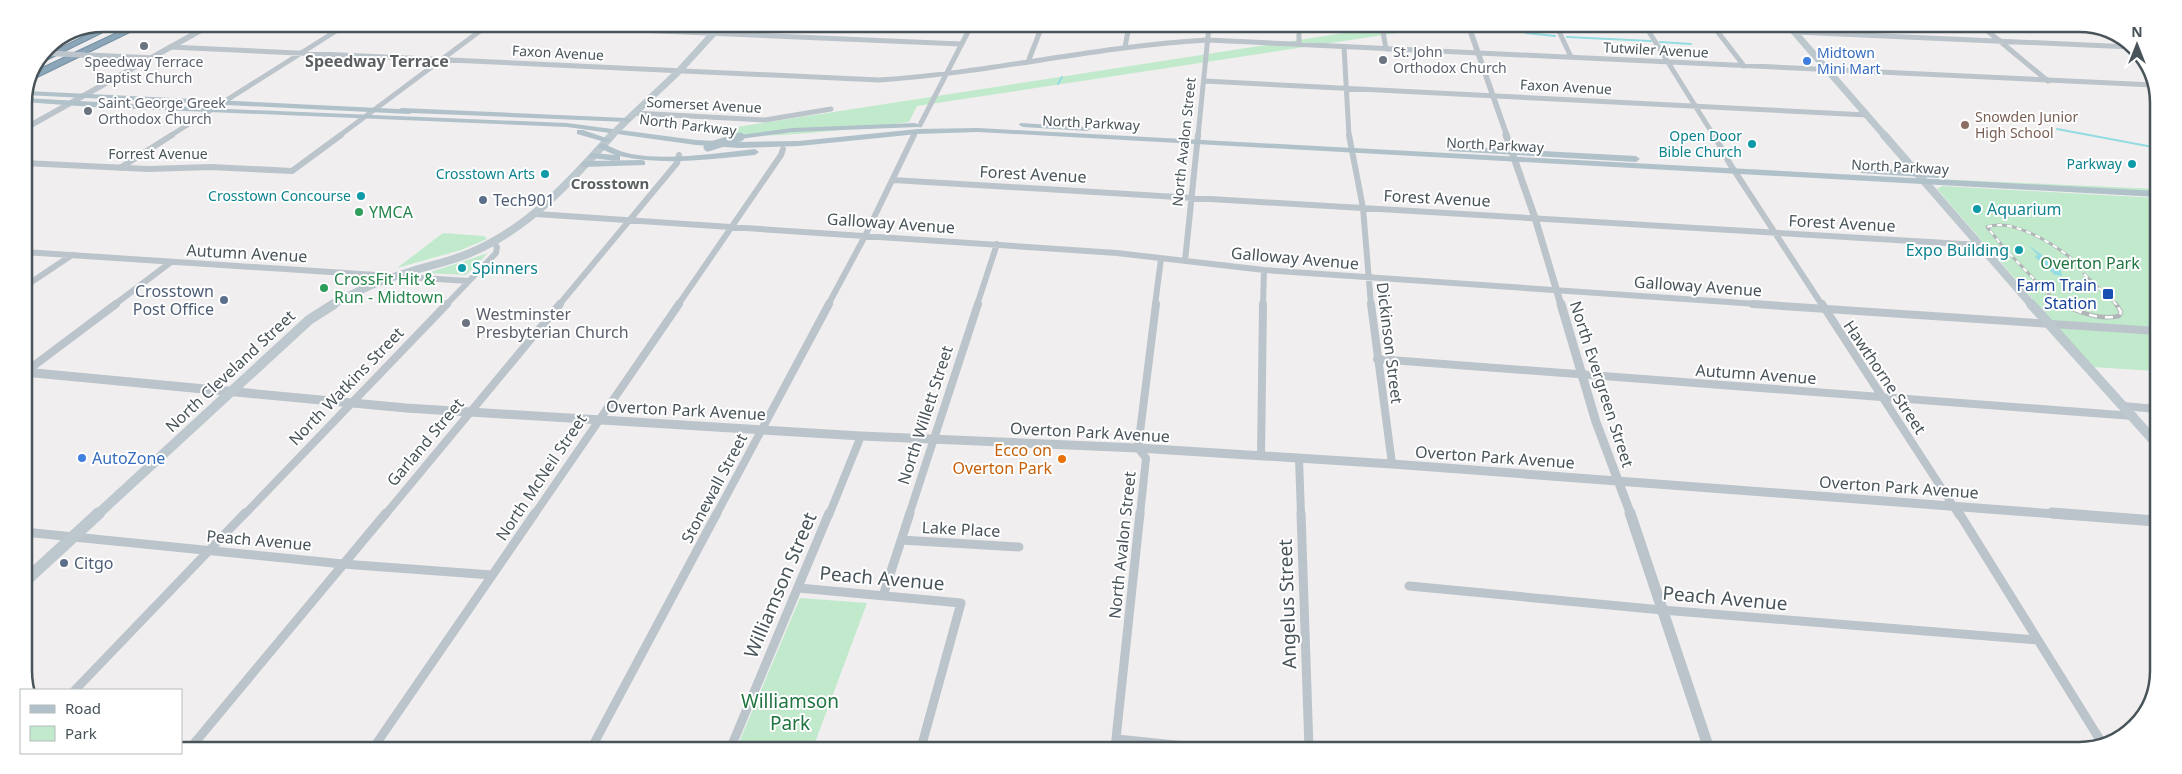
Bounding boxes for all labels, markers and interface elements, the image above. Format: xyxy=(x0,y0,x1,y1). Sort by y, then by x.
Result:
north arrow xyxy=(2112,20,2162,70)
text: N xyxy=(2131,22,2143,41)
street label: Tutwiler Avenue xyxy=(1603,37,1709,62)
marker: Speedway Terrace Baptist Church xyxy=(138,40,150,52)
street label: Faxon Avenue xyxy=(512,41,605,64)
place label: St. John Orthodox Church xyxy=(1393,42,1507,77)
place label: Midtown Mini Mart xyxy=(1817,43,1881,78)
district label: Speedway Terrace xyxy=(305,50,449,72)
place label: Speedway Terrace Baptist Church xyxy=(85,52,203,87)
marker: St. John Orthodox Church xyxy=(1377,54,1389,66)
marker: Midtown Mini Mart xyxy=(1801,55,1813,67)
street label: Faxon Avenue xyxy=(1520,75,1613,98)
street label: North Avalon Street xyxy=(1167,76,1200,207)
street label: Somerset Avenue xyxy=(646,92,762,117)
place label: Saint George Greek Orthodox Church xyxy=(98,93,226,128)
marker: Saint George Greek Orthodox Church xyxy=(82,105,94,117)
place label: Snowden Junior High School xyxy=(1975,107,2079,142)
street label: North Parkway xyxy=(638,109,739,140)
street label: North Parkway xyxy=(1042,110,1141,135)
marker: Snowden Junior High School xyxy=(1959,119,1971,131)
place label: Open Door Bible Church xyxy=(1659,126,1742,161)
street label: North Parkway xyxy=(1446,132,1545,157)
marker: Open Door Bible Church xyxy=(1746,138,1758,150)
street label: Forrest Avenue xyxy=(108,144,208,163)
street label: North Parkway xyxy=(1851,154,1950,179)
place label: Parkway xyxy=(2066,154,2123,173)
marker: Parkway xyxy=(2126,158,2138,170)
street label: Forest Avenue xyxy=(979,160,1087,188)
place label: Crosstown Arts xyxy=(436,164,535,183)
marker: Crosstown Arts xyxy=(539,168,551,180)
district label: Crosstown xyxy=(571,173,649,193)
street label: Forest Avenue xyxy=(1383,184,1491,212)
place label: Crosstown Concourse xyxy=(208,186,351,205)
place label: Tech901 xyxy=(493,189,555,211)
marker: Crosstown Concourse xyxy=(355,190,367,202)
marker: Tech901 xyxy=(477,194,489,206)
place label: Aquarium xyxy=(1987,198,2062,220)
place label: YMCA xyxy=(369,201,414,223)
marker: Aquarium xyxy=(1971,203,1983,215)
marker: YMCA xyxy=(353,206,365,218)
street label: Galloway Avenue xyxy=(826,208,956,238)
street label: Forest Avenue xyxy=(1788,209,1896,237)
street label: Autumn Avenue xyxy=(186,239,308,267)
place label: Expo Building xyxy=(1906,239,2009,261)
street label: Galloway Avenue xyxy=(1230,241,1360,275)
marker: Expo Building xyxy=(2013,244,2025,256)
park label: Overton Park xyxy=(2040,252,2140,274)
place label: Spinners xyxy=(472,257,538,279)
marker: Spinners xyxy=(456,262,468,274)
place label: CrossFit Hit & Run - Midtown xyxy=(334,268,443,308)
street label: Galloway Avenue xyxy=(1633,271,1763,301)
place label: Farm Train Station xyxy=(2017,274,2097,314)
place label: Crosstown Post Office xyxy=(133,280,214,320)
street label: Dickinson Street xyxy=(1372,281,1408,405)
marker: CrossFit Hit & Run - Midtown xyxy=(318,282,330,294)
marker: Farm Train Station xyxy=(2101,287,2115,301)
marker: Crosstown Post Office xyxy=(218,294,230,306)
street label: North Evergreen Street xyxy=(1565,298,1639,470)
place label: Westminster Presbyterian Church xyxy=(476,303,629,343)
street label: North Cleveland Street xyxy=(160,305,300,437)
street label: Hawthorne Street xyxy=(1839,316,1931,439)
marker: Westminster Presbyterian Church xyxy=(460,317,472,329)
street label: North Watkins Street xyxy=(284,322,408,450)
street label: North Willett Street xyxy=(892,342,958,487)
street label: Autumn Avenue xyxy=(1695,359,1817,389)
street label: Garland Street xyxy=(382,393,469,491)
street label: Overton Park Avenue xyxy=(606,395,766,425)
street label: North McNeil Street xyxy=(490,409,592,545)
street label: Overton Park Avenue xyxy=(1010,417,1170,447)
street label: Stonewall Street xyxy=(676,429,752,547)
place label: Ecco on Overton Park xyxy=(952,439,1052,479)
street label: Overton Park Avenue xyxy=(1414,440,1576,474)
place label: AutoZone xyxy=(92,447,165,469)
marker: AutoZone xyxy=(76,452,88,464)
marker: Ecco on Overton Park xyxy=(1056,453,1068,465)
street label: North Avalon Street xyxy=(1103,470,1141,620)
street label: Overton Park Avenue xyxy=(1818,470,1980,504)
street label: Williamson Street xyxy=(738,508,823,662)
street label: Lake Place xyxy=(921,516,1001,542)
street label: Peach Avenue xyxy=(205,524,313,556)
street label: Angelus Street xyxy=(1272,538,1302,669)
place label: Citgo xyxy=(74,552,114,574)
marker: Citgo xyxy=(58,557,70,569)
street label: Peach Avenue xyxy=(818,560,946,596)
street label: Peach Avenue xyxy=(1661,580,1789,616)
park label: Williamson Park xyxy=(741,688,839,736)
legend xyxy=(20,689,182,754)
text: Road xyxy=(65,698,101,718)
text: Park xyxy=(65,723,97,743)

